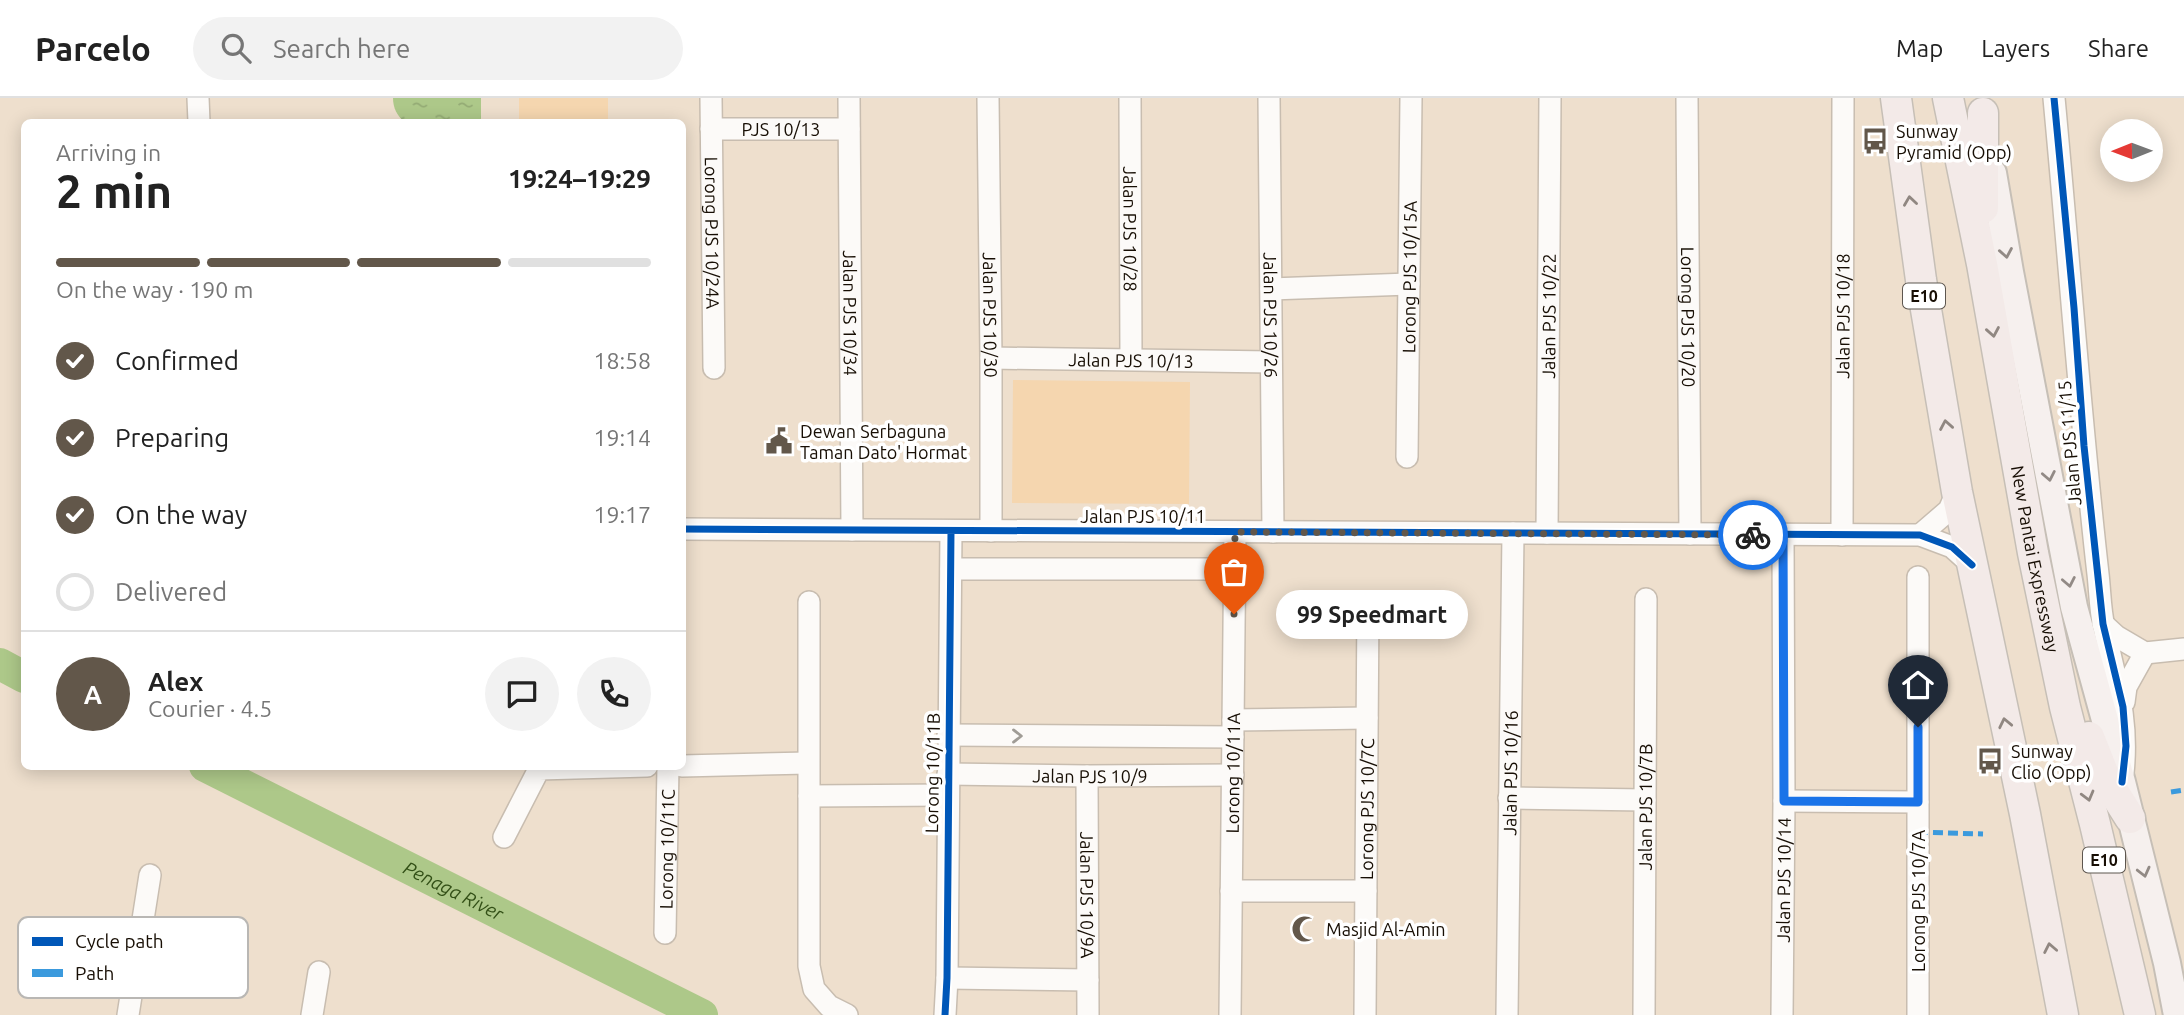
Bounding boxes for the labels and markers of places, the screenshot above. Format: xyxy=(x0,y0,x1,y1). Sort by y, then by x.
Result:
place label: Sunway Pyramid (Opp) xyxy=(1896,121,2012,163)
bus stop icon: Sunway Pyramid (Opp) xyxy=(1860,126,1890,156)
place label: Dewan Serbaguna Taman Dato' Hormat xyxy=(800,421,967,462)
public building icon: Dewan Serbaguna Taman Dato' Hormat xyxy=(764,426,794,456)
pin xyxy=(1204,542,1264,614)
callout: 99 Speedmart xyxy=(1276,589,1468,638)
pin xyxy=(1888,655,1948,727)
place label: Sunway Clio (Opp) xyxy=(2011,741,2092,783)
bus stop icon: Sunway Clio (Opp) xyxy=(1975,746,2005,776)
mosque icon: Masjid Al-Amin xyxy=(1290,914,1320,944)
place label: Masjid Al-Amin xyxy=(1326,919,1446,939)

